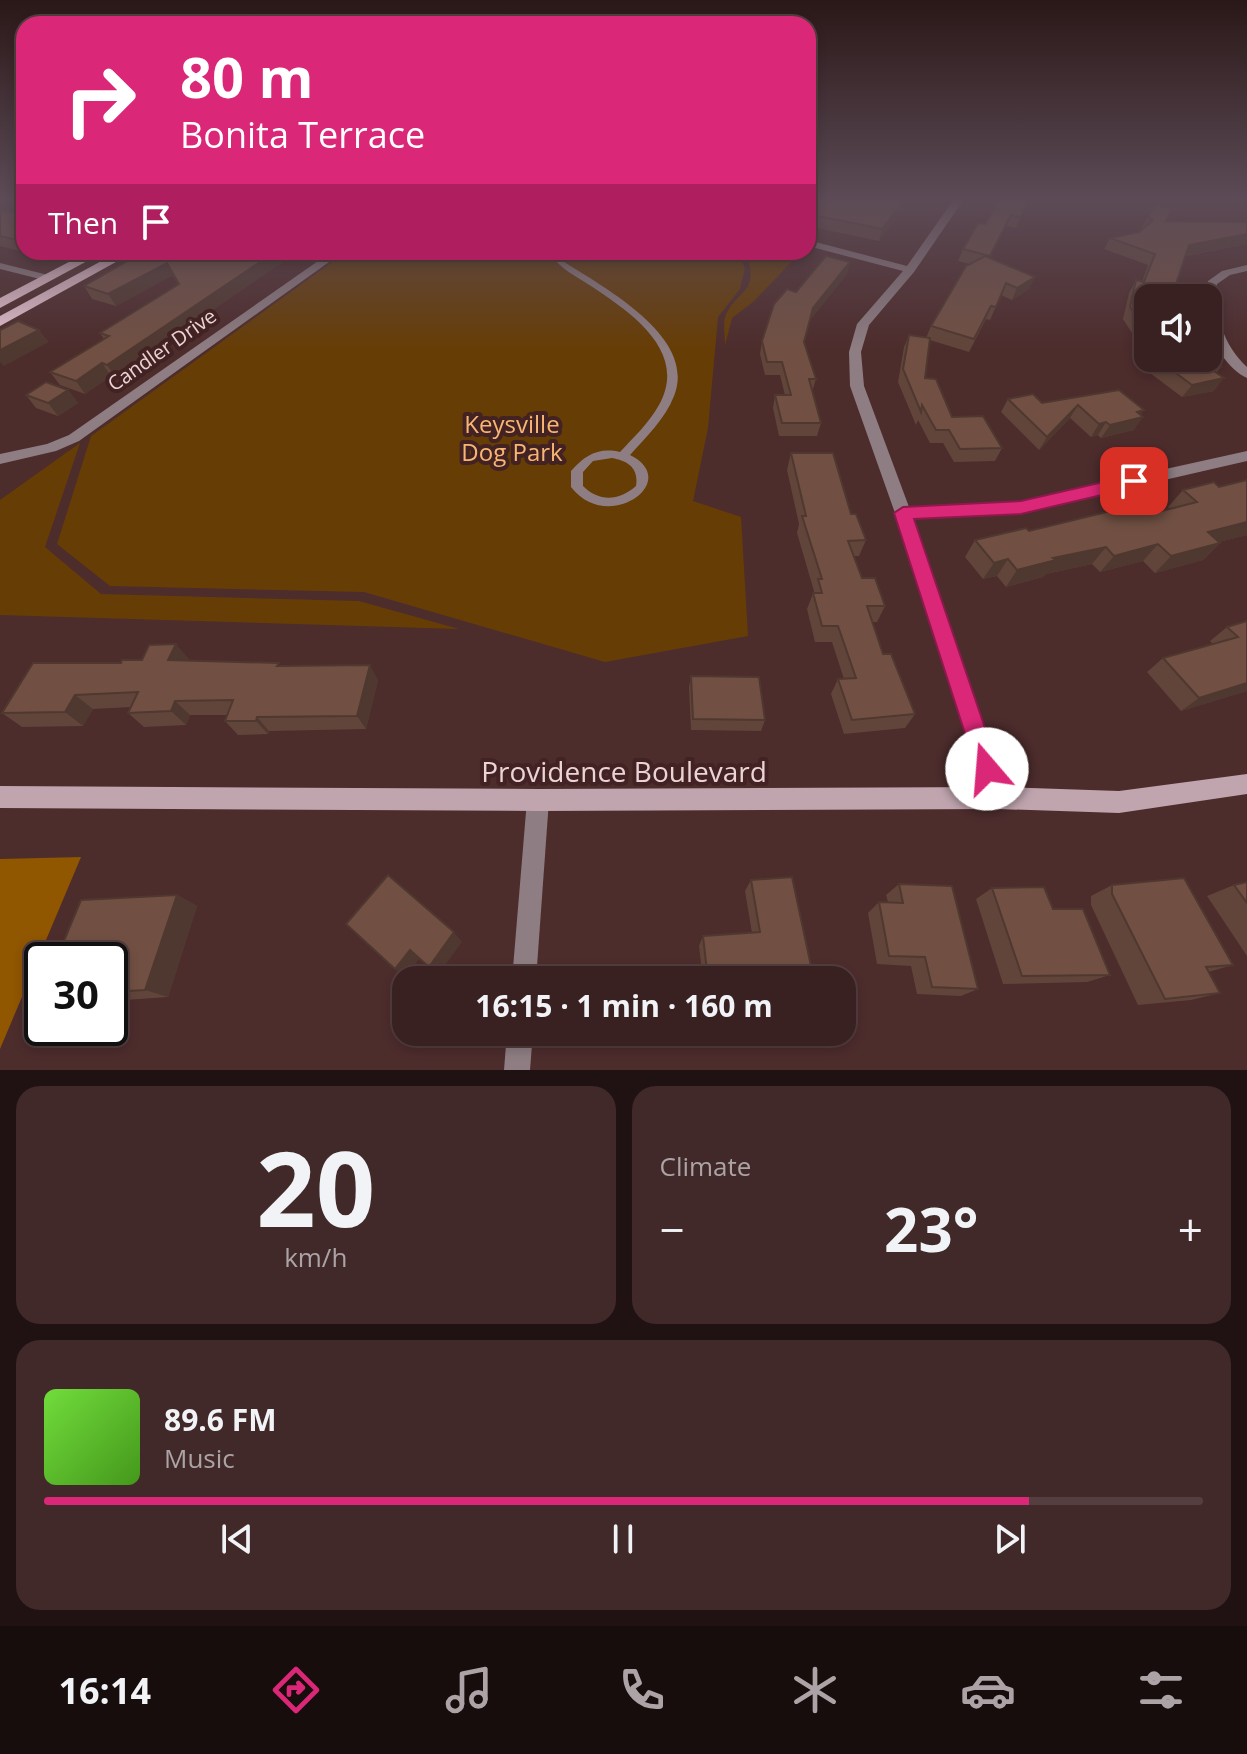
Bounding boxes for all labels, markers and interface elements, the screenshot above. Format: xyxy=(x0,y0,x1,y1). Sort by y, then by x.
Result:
text: 80 m xyxy=(180,38,314,114)
icon: right xyxy=(48,48,152,152)
text: Bonita Terrace xyxy=(180,110,425,159)
icon: arrive xyxy=(134,200,178,244)
text: Then xyxy=(48,202,118,243)
map controls xyxy=(1134,284,1222,372)
button: sound xyxy=(1134,284,1222,372)
street label: Candler Drive xyxy=(102,302,221,397)
park label: Keysville Dog Park xyxy=(461,407,563,468)
pin xyxy=(1100,447,1168,515)
icon: arrive xyxy=(1112,459,1156,503)
position arrow xyxy=(945,727,1029,811)
street label: Providence Boulevard xyxy=(481,752,767,790)
speed limit sign: 30 xyxy=(24,942,128,1046)
text: 16:15 · 1 min · 160 m xyxy=(475,985,773,1026)
text: 20 xyxy=(256,1116,375,1257)
text: Climate xyxy=(660,1148,751,1184)
text: 23° xyxy=(884,1188,978,1270)
text: − xyxy=(660,1199,685,1259)
text: + xyxy=(1178,1199,1203,1259)
text: km/h xyxy=(284,1239,347,1275)
text: 89.6 FM xyxy=(164,1399,277,1440)
text: Music xyxy=(164,1440,235,1476)
icon: previous xyxy=(215,1517,259,1561)
icon: pause xyxy=(601,1517,645,1561)
icon: next xyxy=(988,1517,1032,1561)
icon: directions xyxy=(268,1662,324,1718)
icon: music xyxy=(441,1662,497,1718)
icon: phone xyxy=(614,1662,670,1718)
icon: climate xyxy=(787,1662,843,1718)
icon: car xyxy=(960,1662,1016,1718)
icon: filters xyxy=(1133,1662,1189,1718)
text: 16:14 xyxy=(58,1666,151,1715)

